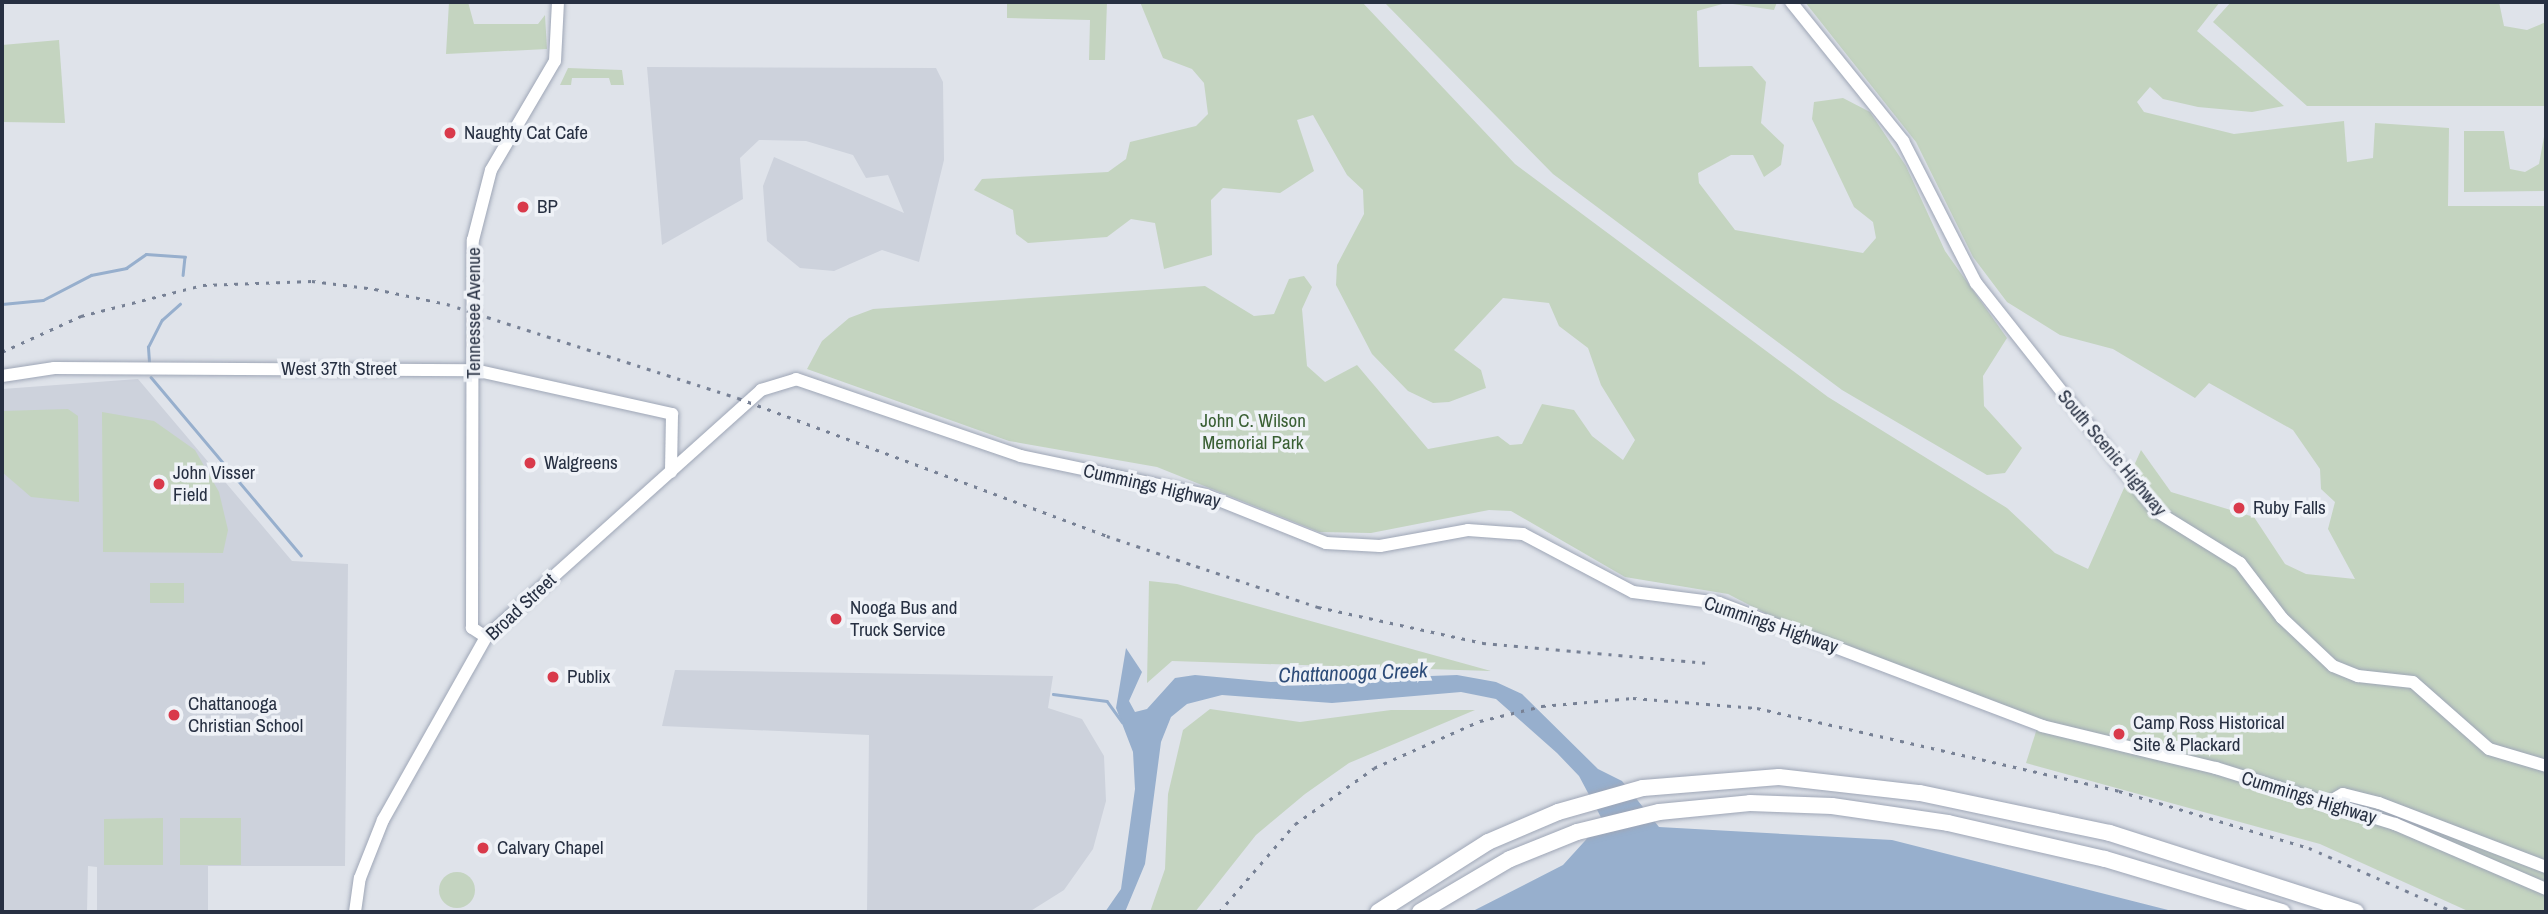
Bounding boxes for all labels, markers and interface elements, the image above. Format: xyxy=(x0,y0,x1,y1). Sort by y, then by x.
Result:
place label: Naughty Cat Cafe xyxy=(464,122,588,144)
marker: Naughty Cat Cafe xyxy=(442,125,458,141)
place label: BP xyxy=(537,196,558,218)
marker: BP xyxy=(515,199,531,215)
street label: Tennessee Avenue xyxy=(463,247,485,379)
street label: West 37th Street xyxy=(281,358,397,380)
street label: South Scenic Highway xyxy=(2053,385,2171,521)
park label: John C. Wilson Memorial Park xyxy=(1200,410,1306,454)
place label: Walgreens xyxy=(544,452,618,474)
marker: Walgreens xyxy=(522,455,538,471)
street label: Cummings Highway xyxy=(1081,459,1223,513)
place label: John Visser Field xyxy=(173,462,255,506)
marker: John Visser Field xyxy=(151,476,167,492)
place label: Ruby Falls xyxy=(2253,497,2326,519)
marker: Ruby Falls xyxy=(2231,500,2247,516)
street label: Broad Street xyxy=(481,569,561,645)
street label: Cummings Highway xyxy=(1701,591,1841,659)
place label: Nooga Bus and Truck Service xyxy=(850,597,957,641)
marker: Nooga Bus and Truck Service xyxy=(828,611,844,627)
water label: Chattanooga Creek xyxy=(1278,658,1428,688)
place label: Publix xyxy=(567,666,610,688)
marker: Publix xyxy=(545,669,561,685)
place label: Chattanooga Christian School xyxy=(188,693,303,737)
marker: Chattanooga Christian School xyxy=(166,707,182,723)
place label: Camp Ross Historical Site & Plackard xyxy=(2133,712,2285,756)
marker: Camp Ross Historical Site & Plackard xyxy=(2111,726,2127,742)
street label: Cummings Highway xyxy=(2239,767,2379,829)
place label: Calvary Chapel xyxy=(497,837,603,859)
marker: Calvary Chapel xyxy=(475,840,491,856)

